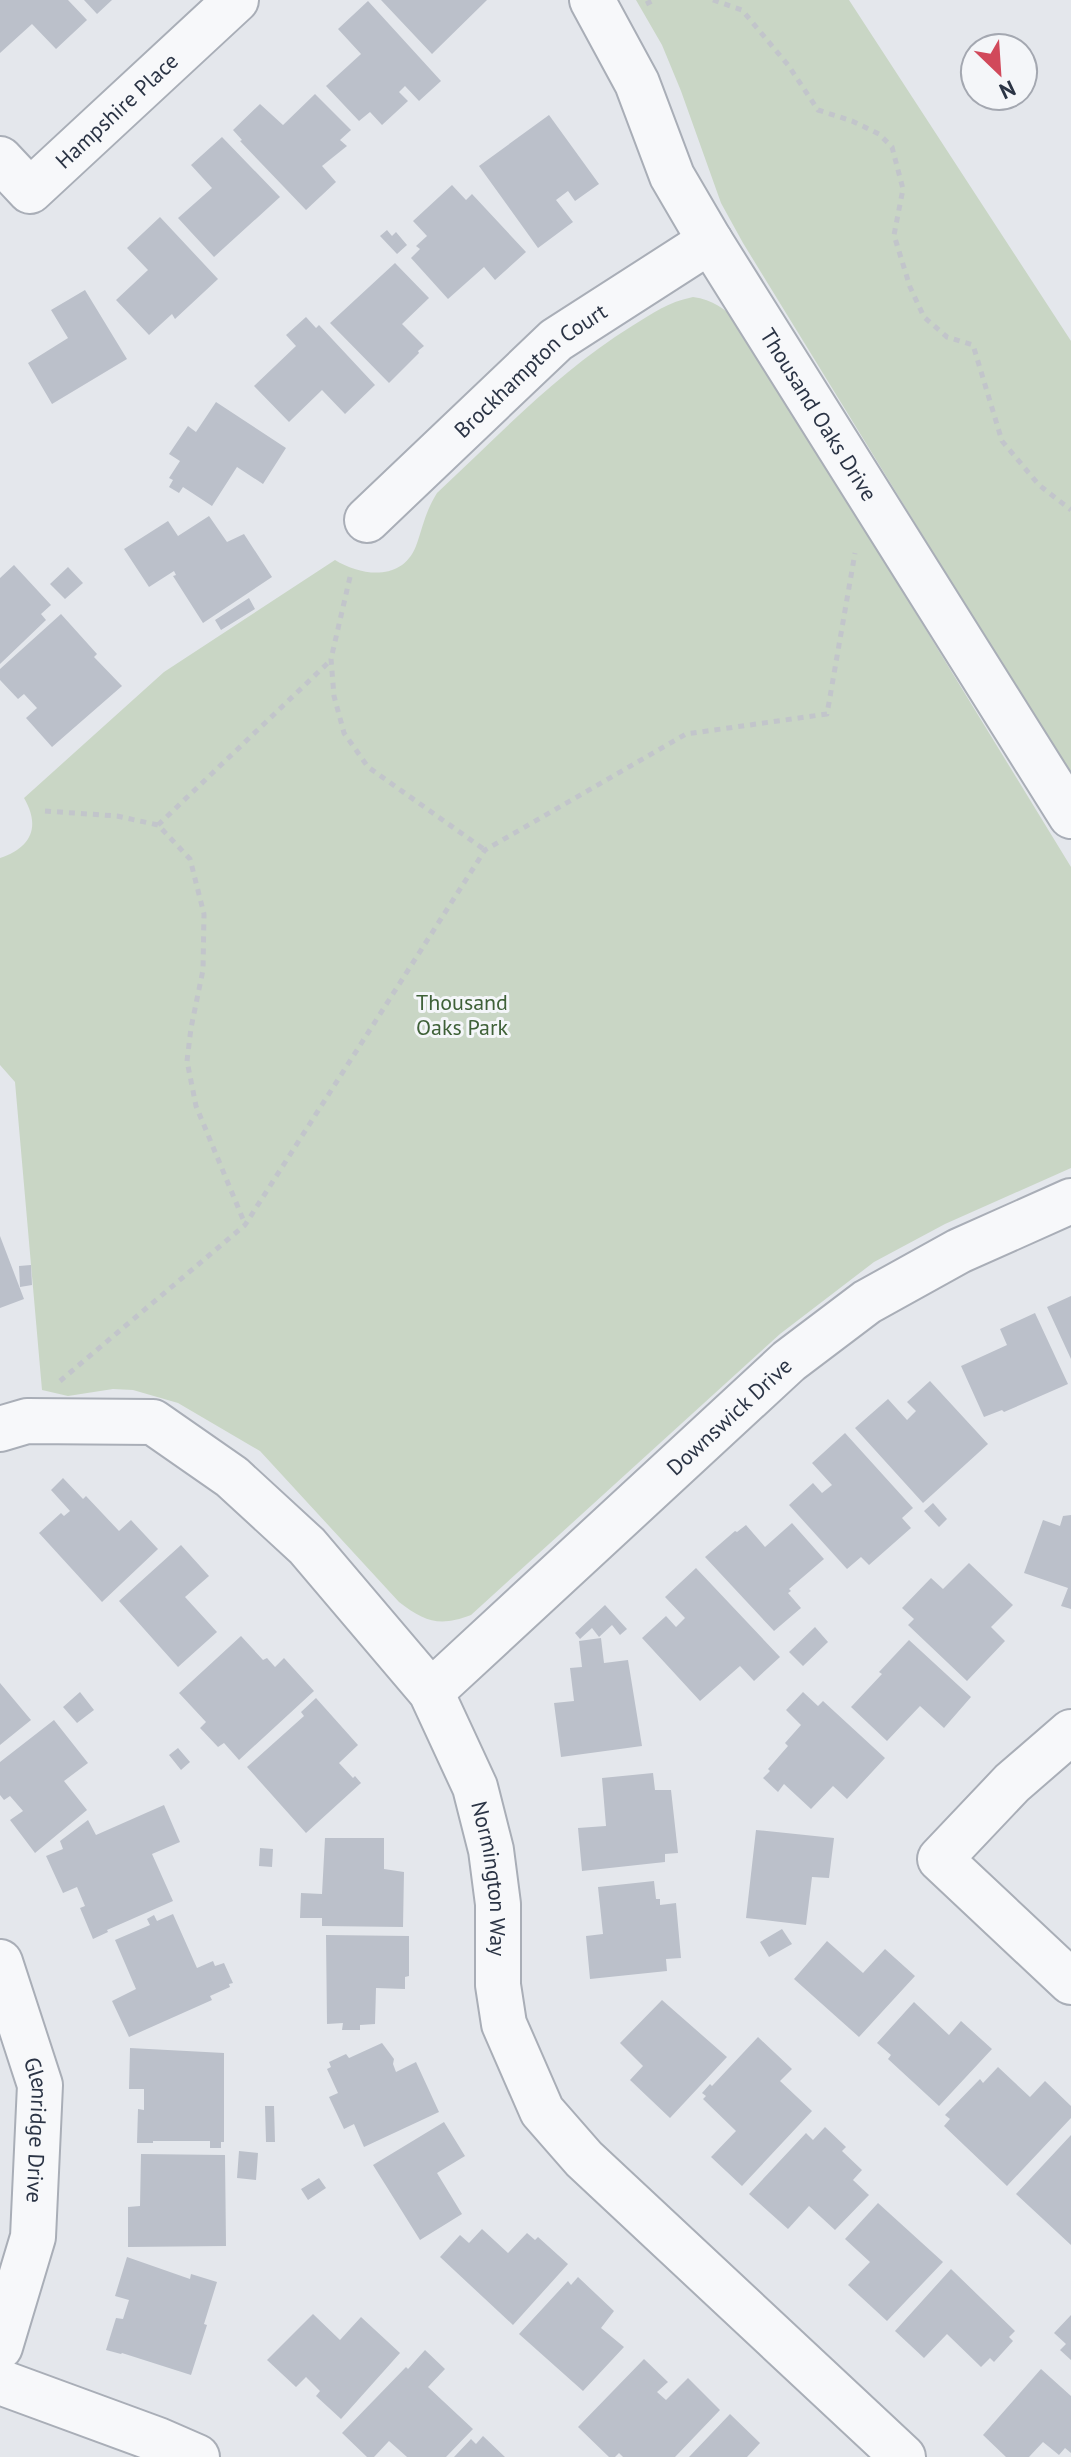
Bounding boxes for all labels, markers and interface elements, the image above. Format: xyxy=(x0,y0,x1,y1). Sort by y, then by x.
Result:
north arrow xyxy=(959,32,1039,112)
street label: Hampshire Place xyxy=(49,47,184,175)
text: N xyxy=(995,74,1020,106)
street label: Brockhampton Court xyxy=(448,297,613,444)
street label: Thousand Oaks Drive xyxy=(754,323,884,506)
park label: Thousand Oaks Park xyxy=(416,988,509,1041)
street label: Downswick Drive xyxy=(661,1352,798,1481)
street label: Normington Way xyxy=(465,1798,512,1957)
street label: Glenridge Drive xyxy=(18,2053,54,2203)

